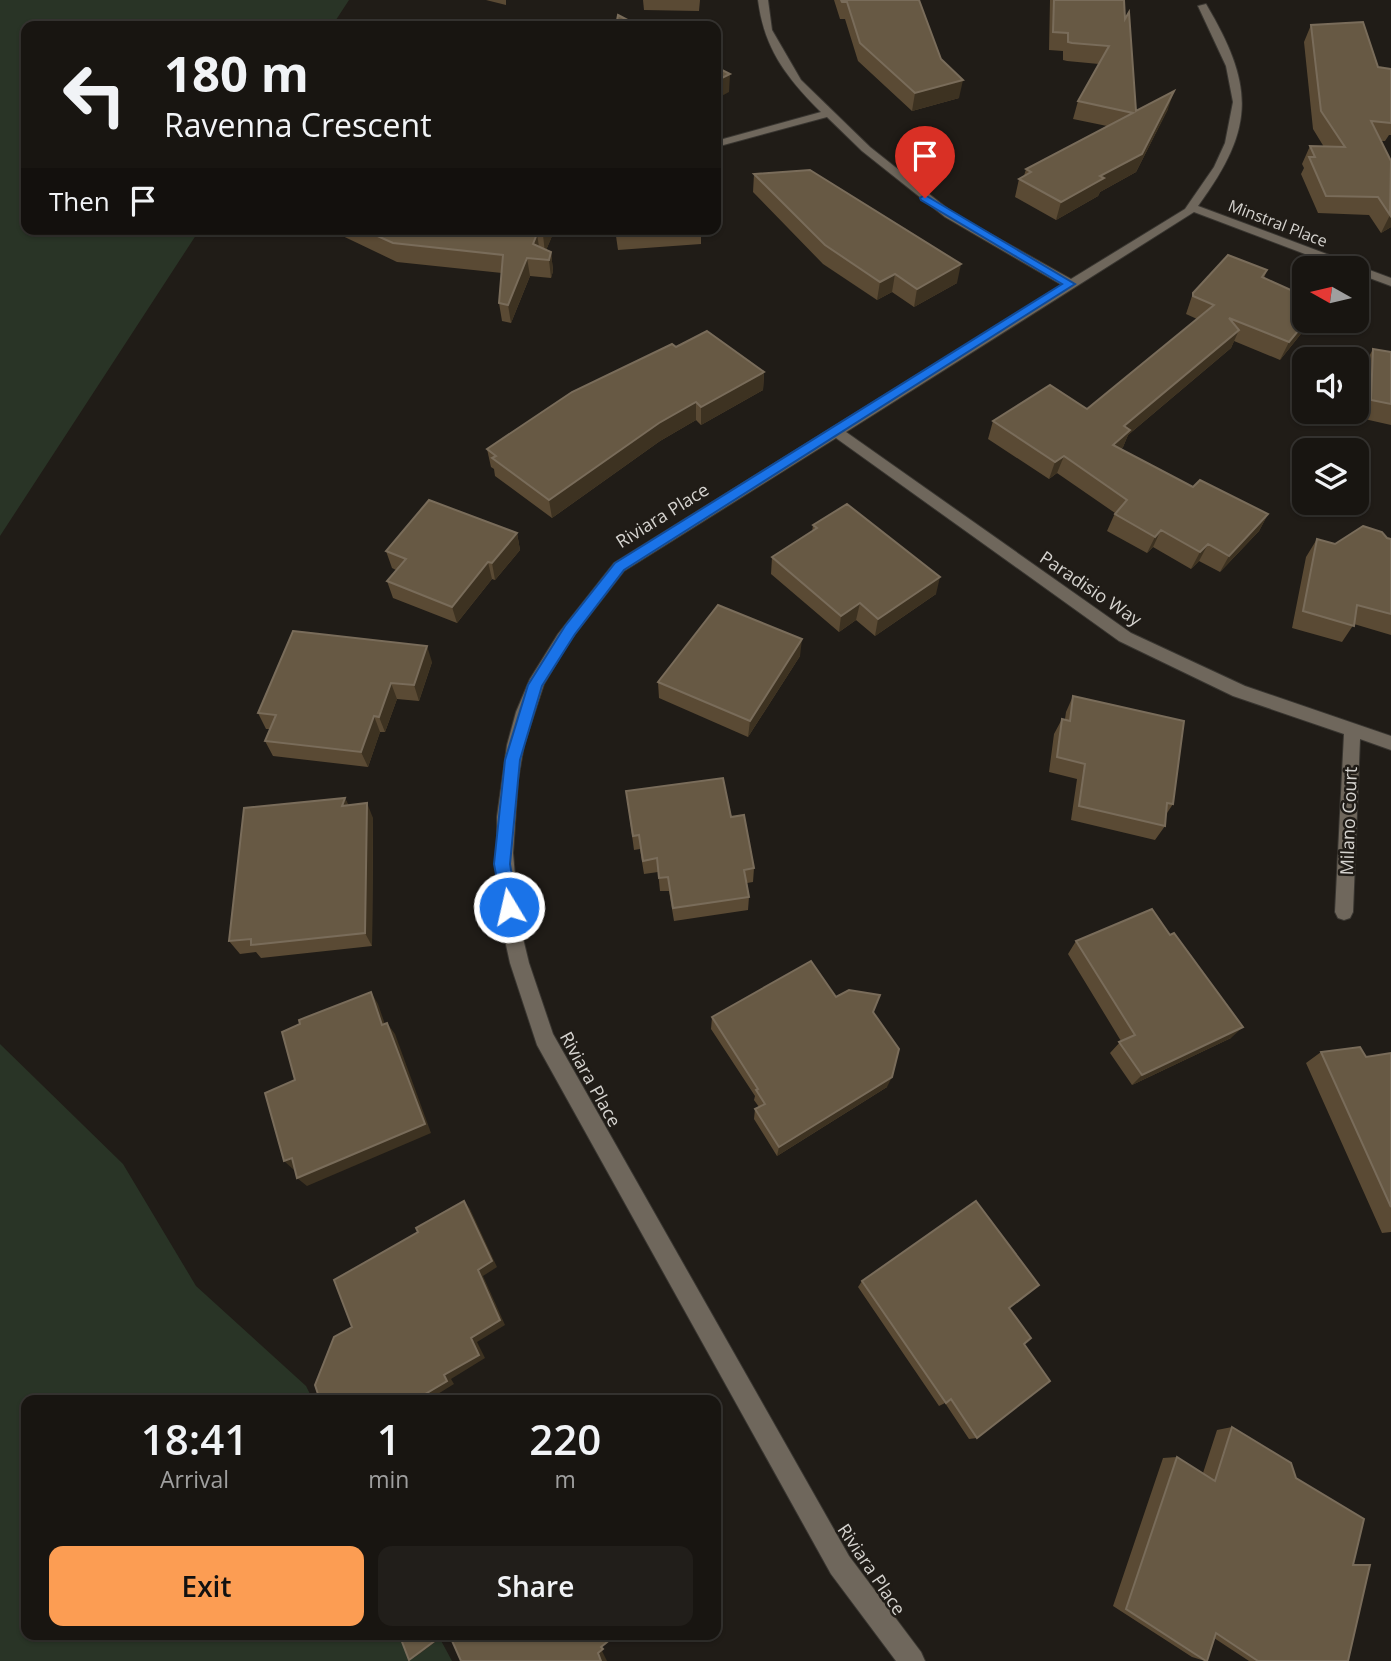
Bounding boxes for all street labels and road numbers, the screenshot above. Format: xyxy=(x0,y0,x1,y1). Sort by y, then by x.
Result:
street label: Minstral Place xyxy=(1225,194,1331,252)
street label: Riviara Place xyxy=(611,477,713,553)
street label: Paradisio Way xyxy=(1035,545,1147,631)
street label: Milano Court xyxy=(1334,766,1362,876)
street label: Riviara Place xyxy=(555,1027,627,1131)
street label: Riviara Place xyxy=(833,1519,911,1619)

